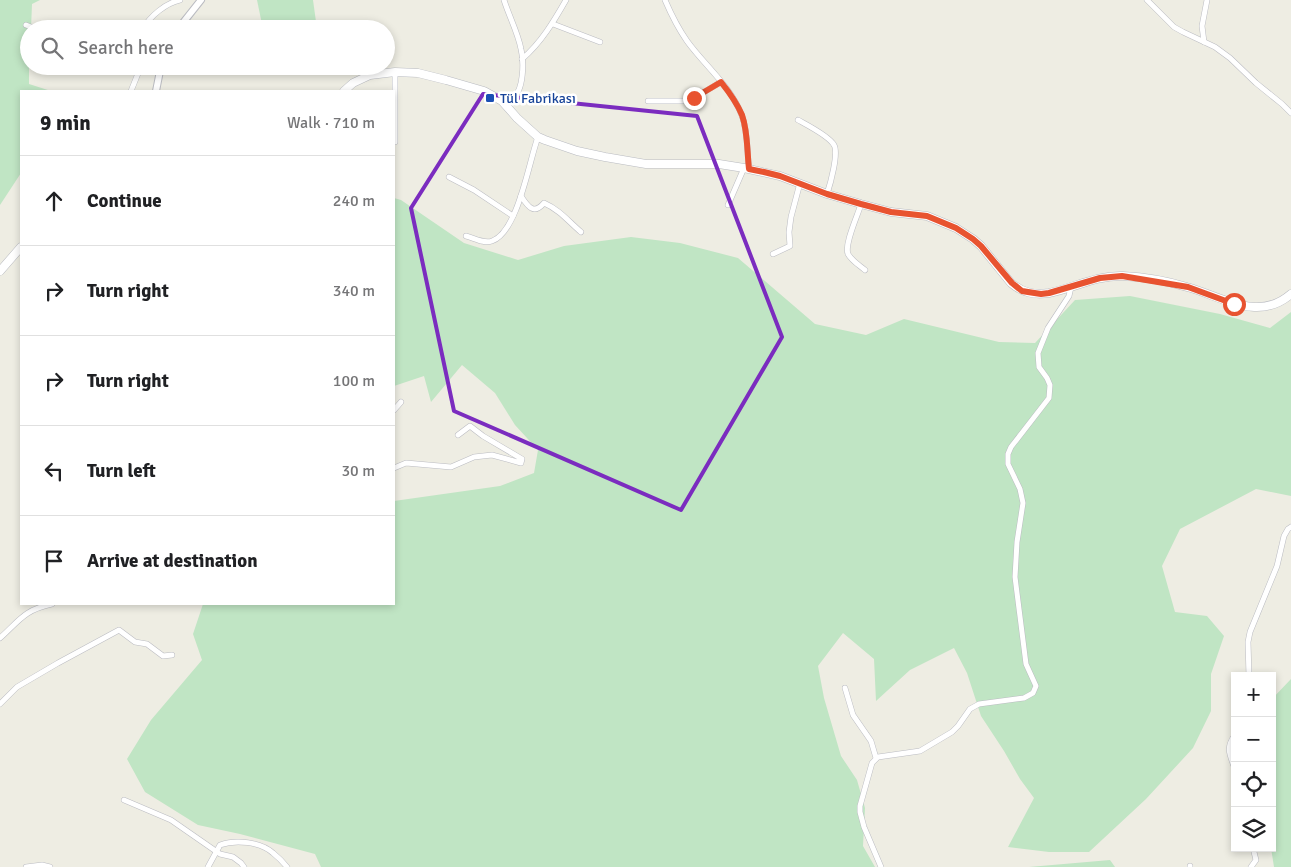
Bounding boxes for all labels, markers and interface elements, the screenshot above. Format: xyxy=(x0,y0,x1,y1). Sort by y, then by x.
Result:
search box xyxy=(20,20,395,75)
icon: search xyxy=(38,34,66,62)
text: Search here xyxy=(78,36,174,60)
route end xyxy=(683,87,706,110)
place label: Tül Fabrikası xyxy=(500,90,576,107)
marker: Tül Fabrikası xyxy=(484,92,496,104)
text: 9 min xyxy=(40,110,91,136)
text: Walk · 710 m xyxy=(287,113,375,133)
icon: ahead xyxy=(40,187,68,215)
text: Continue xyxy=(87,189,162,213)
text: 240 m xyxy=(333,191,375,211)
icon: right xyxy=(40,277,68,305)
text: Turn right xyxy=(87,279,169,303)
text: 340 m xyxy=(333,281,375,301)
route start xyxy=(1223,293,1246,316)
icon: right xyxy=(40,367,68,395)
text: Turn right xyxy=(87,369,169,393)
text: 100 m xyxy=(333,371,375,391)
icon: left xyxy=(40,457,68,485)
text: Turn left xyxy=(87,459,156,483)
text: 30 m xyxy=(341,461,375,481)
icon: arrive xyxy=(40,547,68,575)
text: Arrive at destination xyxy=(87,549,258,573)
map controls xyxy=(1231,672,1276,852)
button: + xyxy=(1231,672,1276,717)
button: − xyxy=(1231,717,1276,762)
button: locate xyxy=(1231,762,1276,807)
button: layers xyxy=(1231,807,1276,852)

